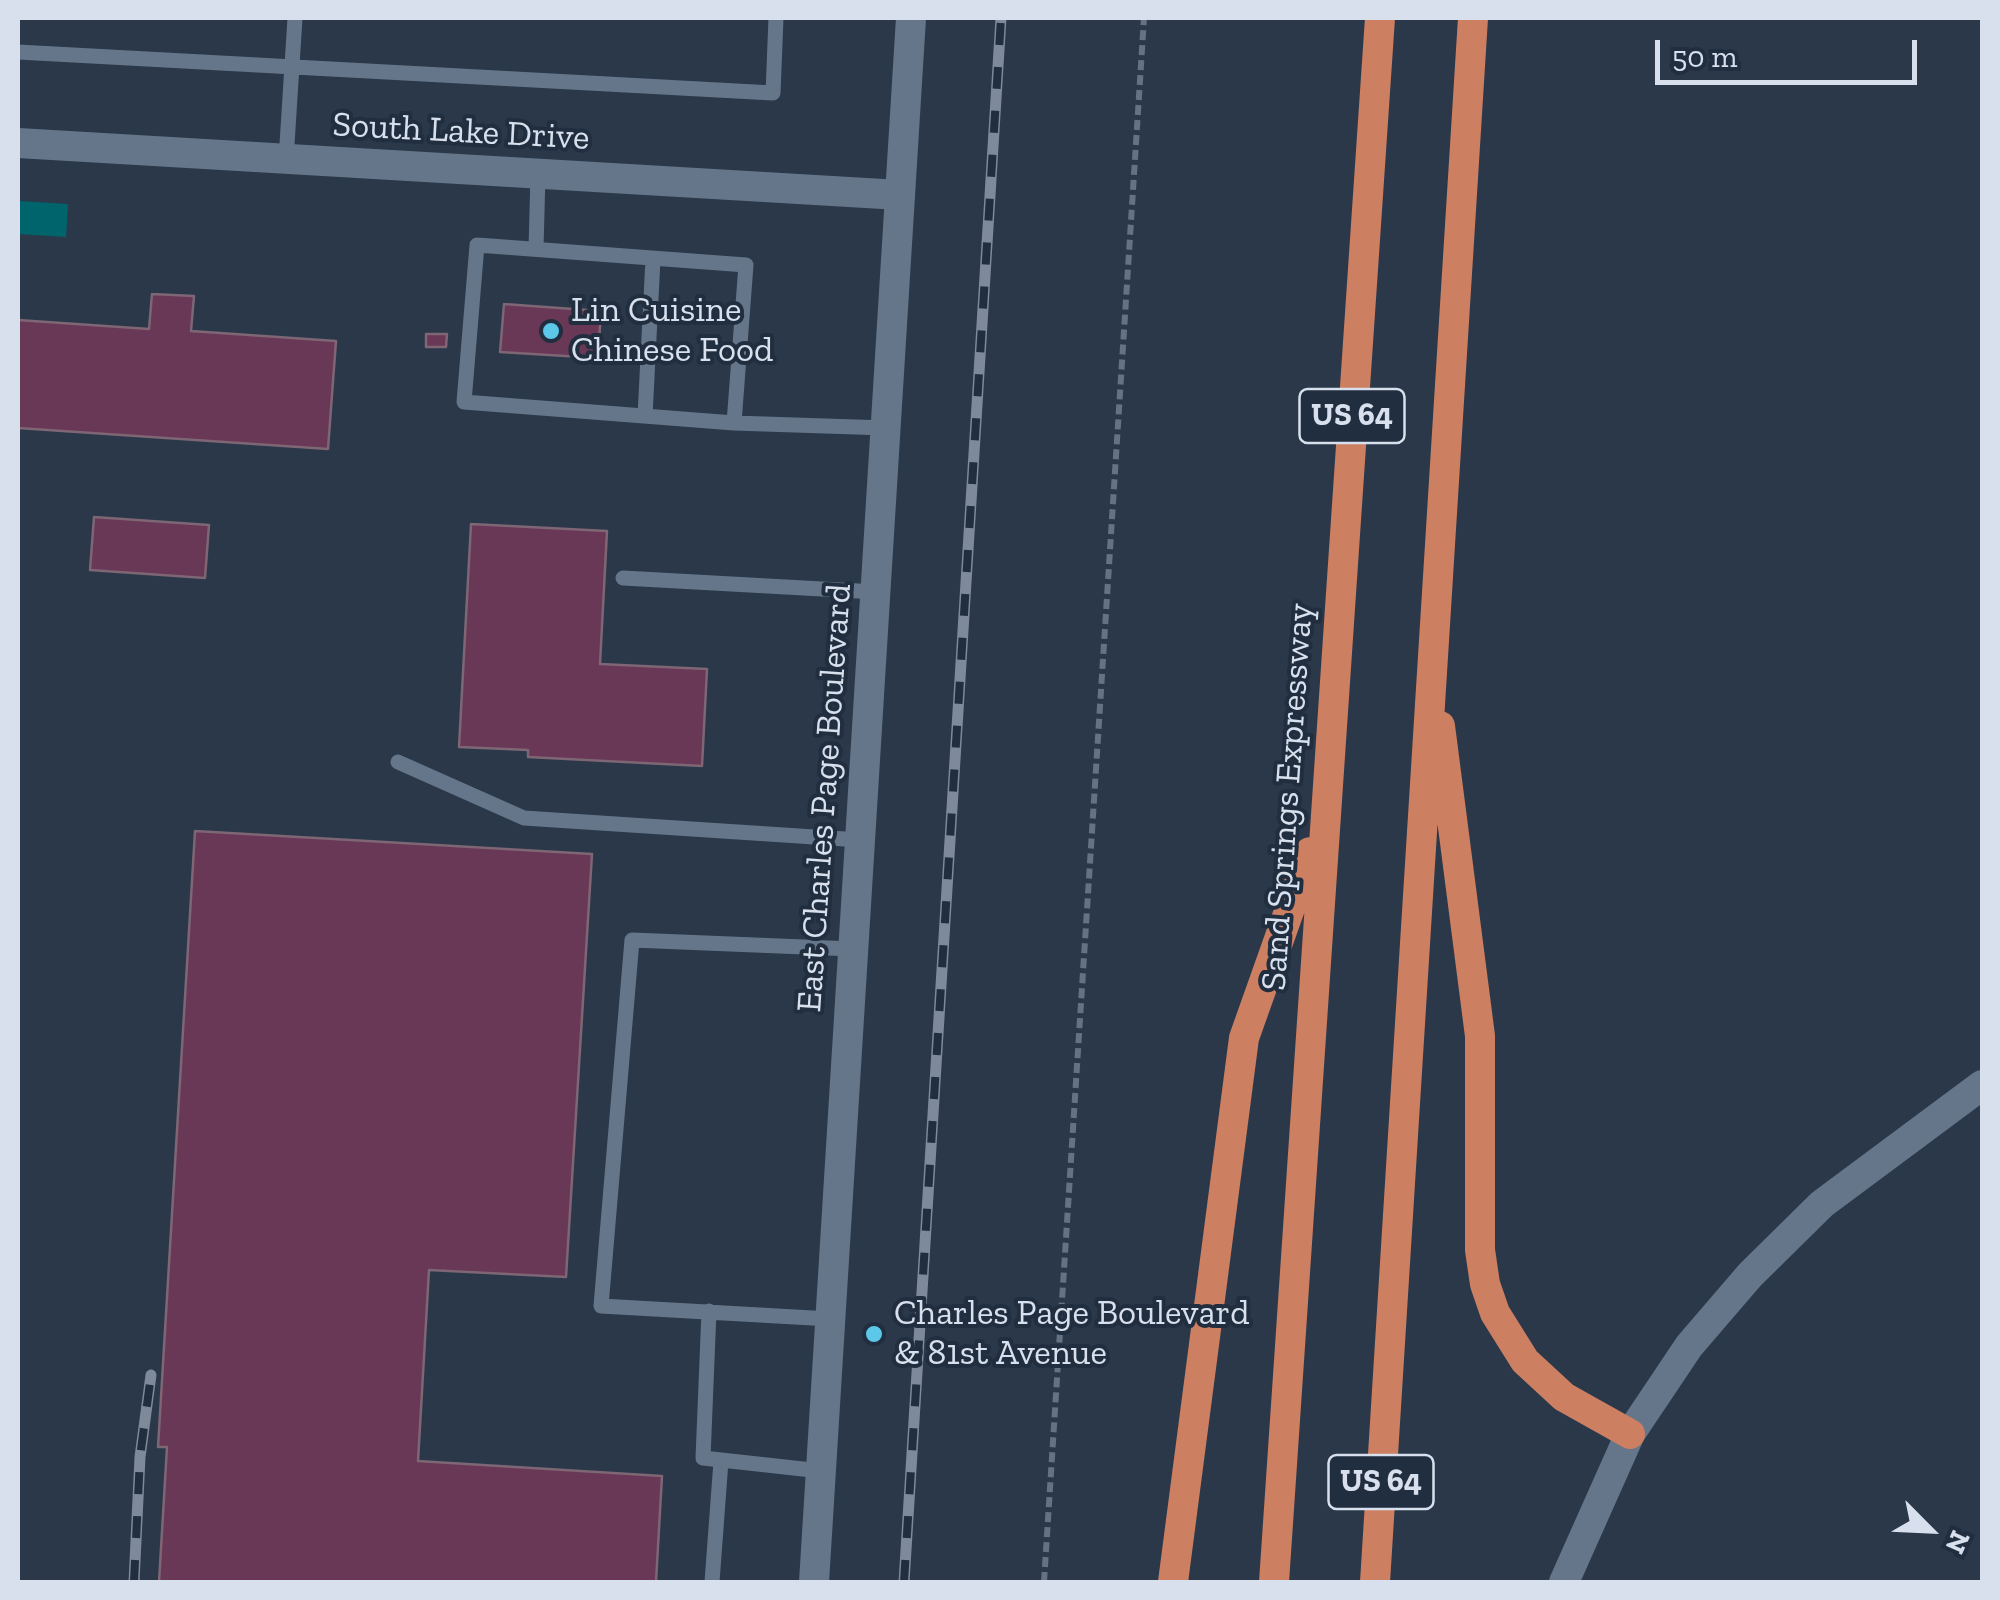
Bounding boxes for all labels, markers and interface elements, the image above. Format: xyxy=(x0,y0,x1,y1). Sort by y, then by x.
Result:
scale bar xyxy=(1660,20,1922,82)
text: 50 m xyxy=(1672,39,1737,75)
street label: South Lake Drive xyxy=(332,104,590,160)
place label: Lin Cuisine Chinese Food xyxy=(571,290,773,372)
marker: Lin Cuisine Chinese Food xyxy=(540,320,562,342)
road number: US 64 xyxy=(1300,389,1404,443)
street label: East Charles Page Boulevard xyxy=(789,582,861,1014)
street label: Sand Springs Expressway xyxy=(1254,602,1322,992)
place label: Charles Page Boulevard & 81st Avenue xyxy=(894,1293,1249,1375)
marker: Charles Page Boulevard & 81st Avenue xyxy=(863,1323,885,1345)
road number: US 64 xyxy=(1328,1455,1434,1509)
north arrow xyxy=(1880,1480,1980,1580)
text: N xyxy=(1938,1526,1977,1559)

